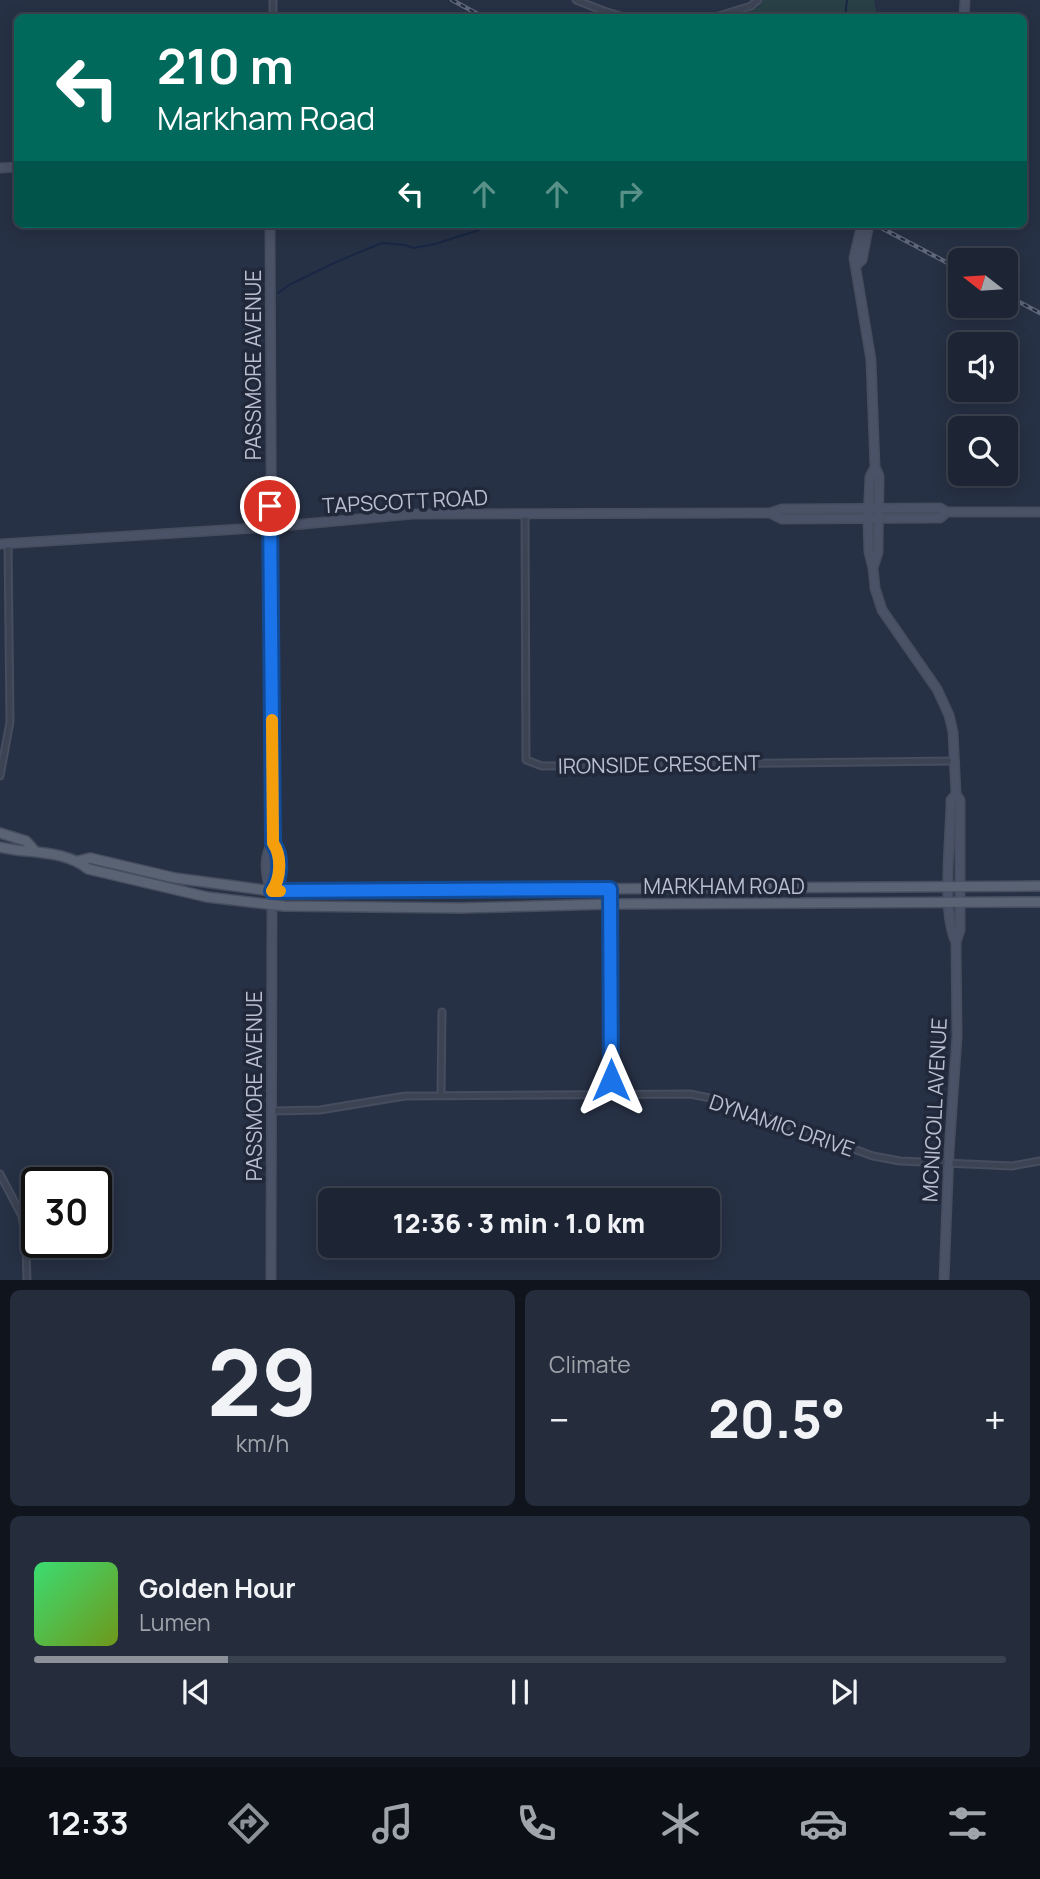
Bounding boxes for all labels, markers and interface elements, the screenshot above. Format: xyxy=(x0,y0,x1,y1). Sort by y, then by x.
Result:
text: 210 m xyxy=(157,32,294,99)
icon: left xyxy=(42,42,133,133)
text: Markham Road xyxy=(157,96,375,140)
icon: left xyxy=(392,175,430,213)
icon: ahead xyxy=(465,175,503,213)
icon: ahead xyxy=(538,175,576,213)
icon: right xyxy=(611,175,649,213)
north arrow xyxy=(948,248,1018,318)
map controls xyxy=(948,248,1018,486)
street label: PASSMORE AVENUE xyxy=(239,270,267,460)
button: sound xyxy=(948,332,1018,402)
button: search xyxy=(948,416,1018,486)
pin xyxy=(240,476,300,536)
street label: TAPSCOTT ROAD xyxy=(321,483,489,519)
icon: arrive xyxy=(251,487,289,525)
street label: IRONSIDE CRESCENT xyxy=(558,748,761,780)
street label: MARKHAM ROAD xyxy=(643,872,805,900)
street label: PASSMORE AVENUE xyxy=(240,991,268,1181)
street label: MCNICOLL AVENUE xyxy=(915,1017,953,1203)
position arrow xyxy=(574,1043,648,1117)
street label: DYNAMIC DRIVE xyxy=(706,1087,858,1163)
speed limit sign: 30 xyxy=(21,1167,112,1258)
text: 12:36 · 3 min · 1.0 km xyxy=(393,1205,645,1241)
text: 29 xyxy=(207,1319,318,1443)
text: Climate xyxy=(549,1348,631,1380)
text: 20.5° xyxy=(708,1383,845,1454)
text: − xyxy=(549,1393,570,1445)
text: + xyxy=(984,1393,1006,1445)
text: km/h xyxy=(236,1427,289,1459)
text: Golden Hour xyxy=(139,1570,296,1606)
text: Lumen xyxy=(139,1606,211,1638)
icon: previous xyxy=(177,1673,215,1711)
icon: pause xyxy=(501,1673,539,1711)
icon: next xyxy=(825,1673,863,1711)
icon: directions xyxy=(224,1799,273,1848)
icon: music xyxy=(368,1799,417,1848)
icon: phone xyxy=(512,1799,561,1848)
icon: climate xyxy=(656,1799,705,1848)
icon: car xyxy=(799,1799,848,1848)
icon: filters xyxy=(943,1799,992,1848)
text: 12:33 xyxy=(47,1801,129,1845)

